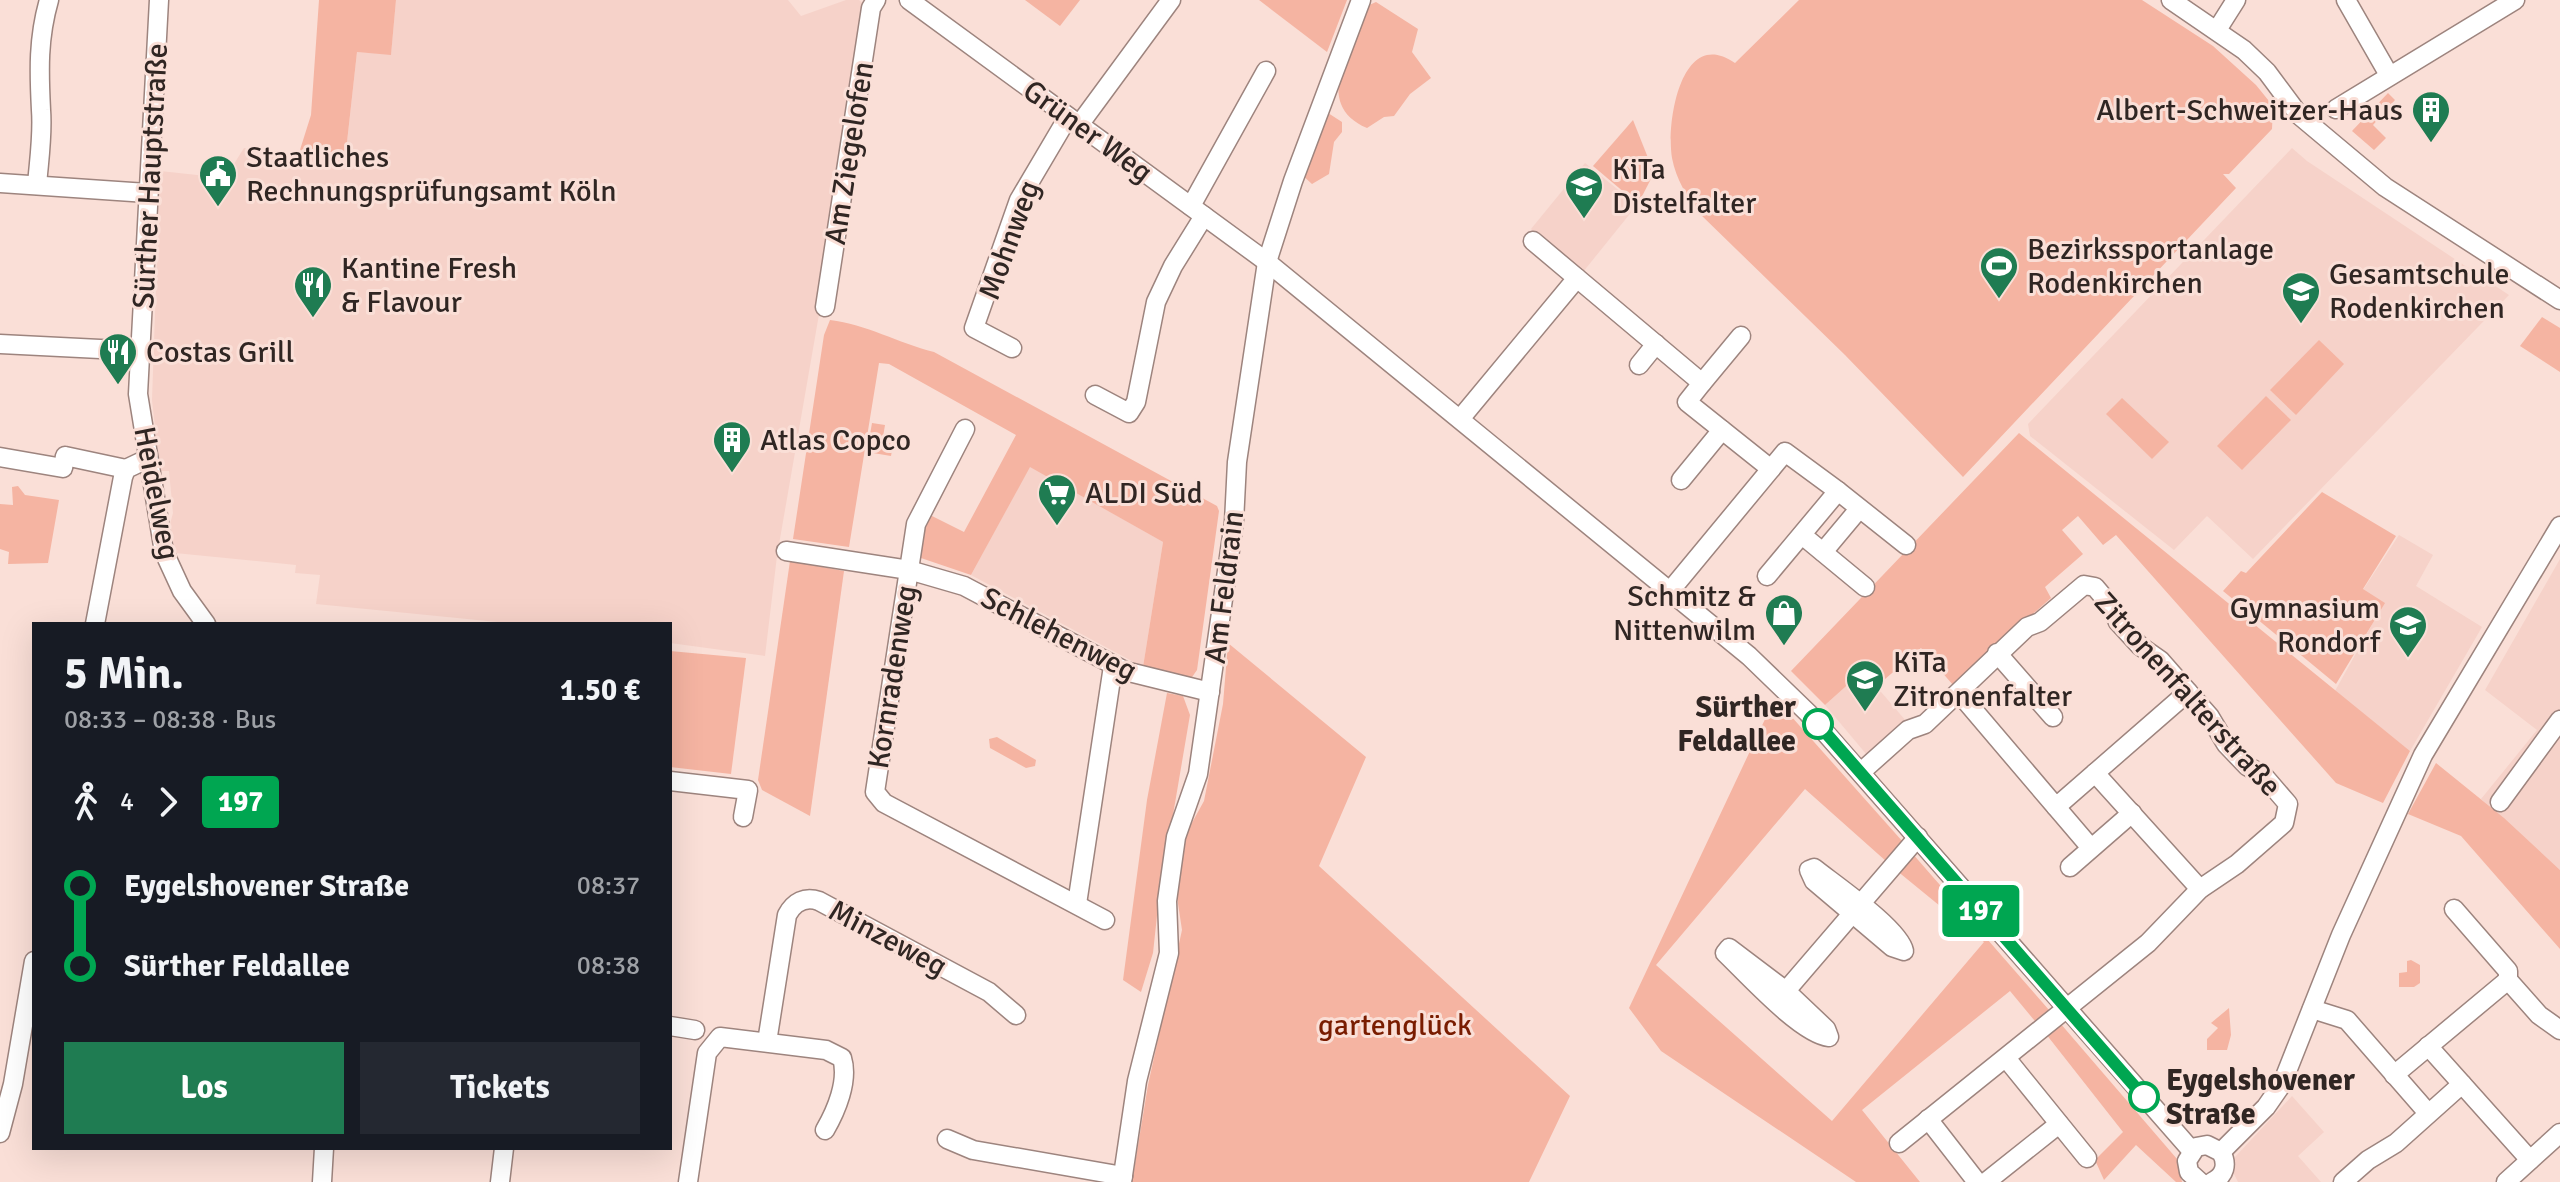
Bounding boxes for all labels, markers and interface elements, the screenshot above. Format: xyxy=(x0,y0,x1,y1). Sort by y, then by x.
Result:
street label: Sürther Hauptstraße xyxy=(125,42,176,310)
street label: Am Ziegelofen xyxy=(817,59,882,247)
street label: Grüner Weg xyxy=(1016,72,1160,191)
building icon: Albert-Schweitzer-Haus xyxy=(2410,89,2452,144)
place label: Albert-Schweitzer-Haus xyxy=(2096,92,2403,129)
place label: Staatliches Rechnungsprüfungsamt Köln xyxy=(246,139,617,210)
place label: KiTa Distelfalter xyxy=(1612,151,1756,222)
public building icon: Staatliches Rechnungsprüfungsamt Köln xyxy=(197,153,239,208)
school or university icon: KiTa Distelfalter xyxy=(1563,165,1605,220)
street label: Mohnweg xyxy=(971,175,1048,305)
place label: Bezirkssportanlage Rodenkirchen xyxy=(2027,231,2274,302)
sports icon: Bezirkssportanlage Rodenkirchen xyxy=(1978,245,2020,300)
place label: Kantine Fresh & Flavour xyxy=(341,250,517,321)
place label: Gesamtschule Rodenkirchen xyxy=(2329,256,2510,327)
restaurant icon: Kantine Fresh & Flavour xyxy=(292,264,334,319)
school or university icon: Gesamtschule Rodenkirchen xyxy=(2280,270,2322,325)
restaurant icon: Costas Grill xyxy=(97,331,139,386)
place label: Costas Grill xyxy=(146,334,294,371)
building icon: Atlas Copco xyxy=(711,419,753,474)
place label: Atlas Copco xyxy=(760,422,911,459)
street label: Heidelweg xyxy=(125,423,188,563)
supermarket icon: ALDI Süd xyxy=(1036,472,1078,527)
place label: ALDI Süd xyxy=(1085,475,1203,512)
street label: Am Feldrain xyxy=(1197,508,1252,666)
place label: Schmitz & Nittenwilm xyxy=(1613,578,1756,649)
street label: Schlehenweg xyxy=(975,579,1143,690)
street label: Kornradenweg xyxy=(860,583,925,771)
street label: Zitronenfalterstraße xyxy=(2086,584,2289,804)
place label: Gymnasium Rondorf xyxy=(2230,590,2382,661)
shop icon: Schmitz & Nittenwilm xyxy=(1763,592,1805,647)
school or university icon: Gymnasium Rondorf xyxy=(2387,604,2429,659)
place label: KiTa Zitronenfalter xyxy=(1893,644,2072,715)
text: 5 Min. xyxy=(64,647,184,701)
school or university icon: KiTa Zitronenfalter xyxy=(1844,658,1886,713)
text: 1.50 € xyxy=(560,672,640,709)
place label: Sürther Feldallee xyxy=(1677,689,1796,760)
text: 08:33 – 08:38 · Bus xyxy=(64,704,276,736)
marker: Sürther Feldallee xyxy=(1803,709,1833,739)
icon: walk xyxy=(64,780,108,824)
icon: forward xyxy=(146,780,190,824)
text: 197 xyxy=(218,785,263,819)
text: 4 xyxy=(120,786,134,818)
text: Eygelshovener Straße xyxy=(124,868,409,905)
text: 08:37 xyxy=(577,870,640,902)
line badge: 197 xyxy=(1935,885,2027,937)
street label: Minzeweg xyxy=(822,892,953,985)
text: 197 xyxy=(1958,894,2004,928)
text: Sürther Feldallee xyxy=(124,948,350,985)
text: 08:38 xyxy=(577,950,640,982)
park label: gartenglück xyxy=(1318,1007,1472,1044)
button: Los xyxy=(64,1042,344,1134)
button: Tickets xyxy=(360,1042,640,1134)
place label: Eygelshovener Straße xyxy=(2166,1062,2355,1133)
marker: Eygelshovener Straße xyxy=(2129,1082,2159,1112)

